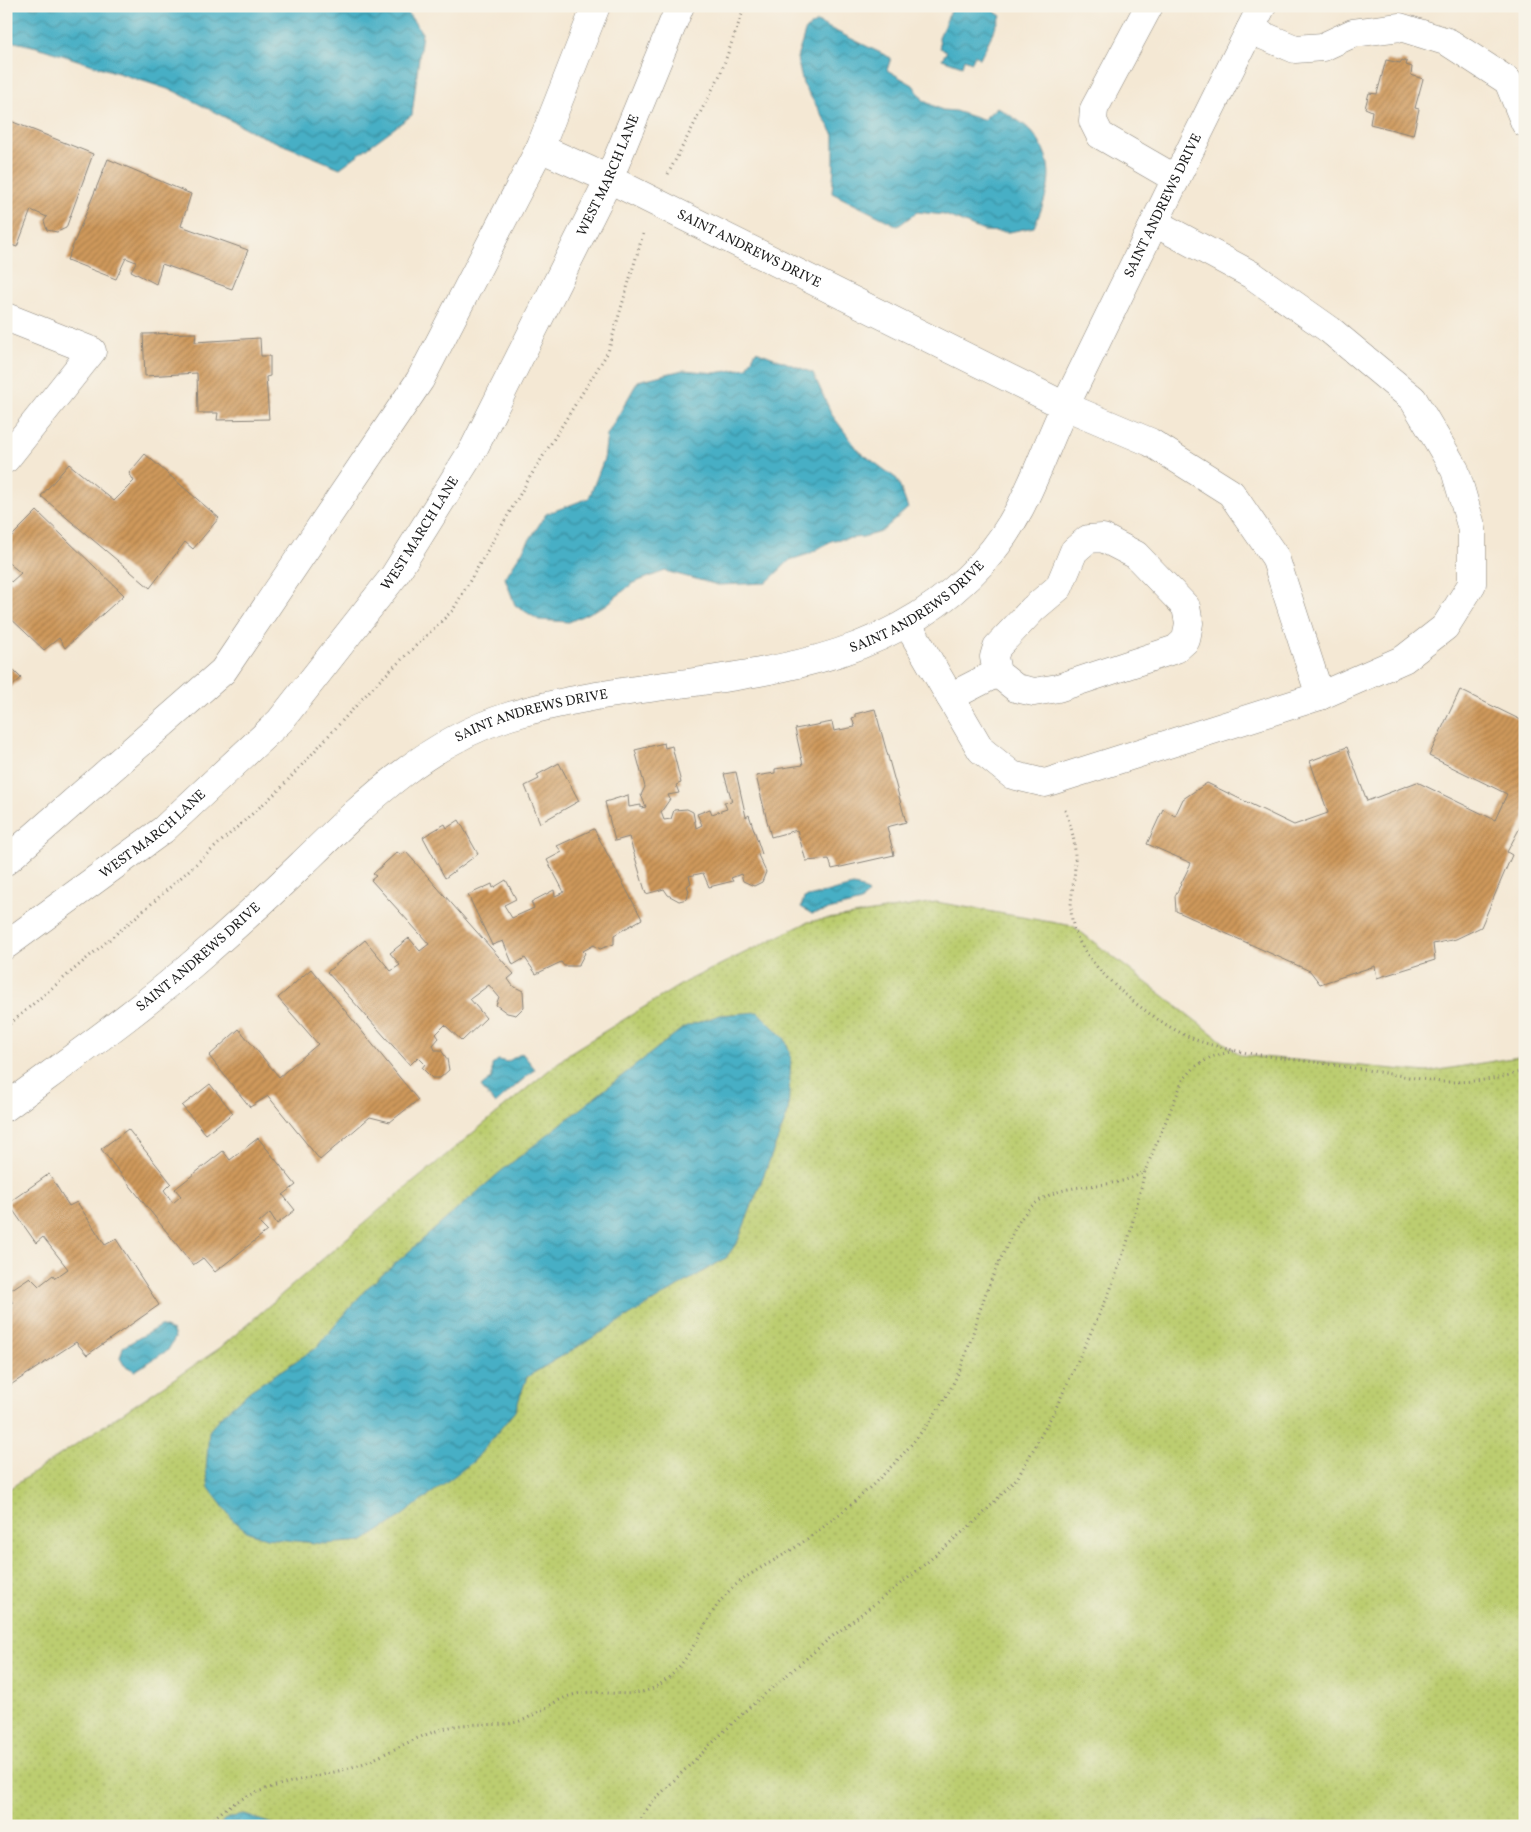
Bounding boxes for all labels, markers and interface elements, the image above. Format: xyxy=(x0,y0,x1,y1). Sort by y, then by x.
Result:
street label: WEST MARCH LANE xyxy=(572,112,644,239)
street label: SAINT ANDREWS DRIVE xyxy=(1120,130,1206,281)
street label: SAINT ANDREWS DRIVE xyxy=(674,205,824,293)
street label: WEST MARCH LANE xyxy=(377,473,463,594)
street label: SAINT ANDREWS DRIVE xyxy=(847,557,989,658)
street label: SAINT ANDREWS DRIVE xyxy=(452,685,609,747)
street label: WEST MARCH LANE xyxy=(96,785,210,883)
street label: SAINT ANDREWS DRIVE xyxy=(132,898,265,1016)

